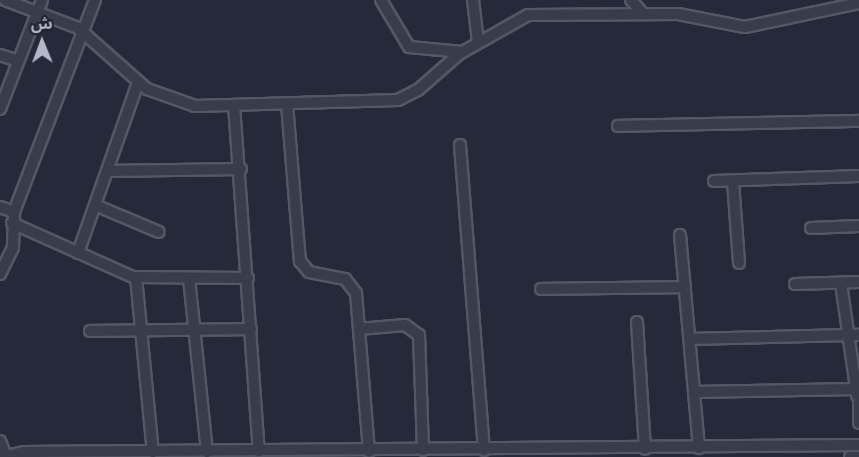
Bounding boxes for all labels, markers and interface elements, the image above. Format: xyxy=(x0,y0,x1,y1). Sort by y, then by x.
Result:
north arrow xyxy=(12,12,72,72)
text: ش xyxy=(31,13,53,34)

